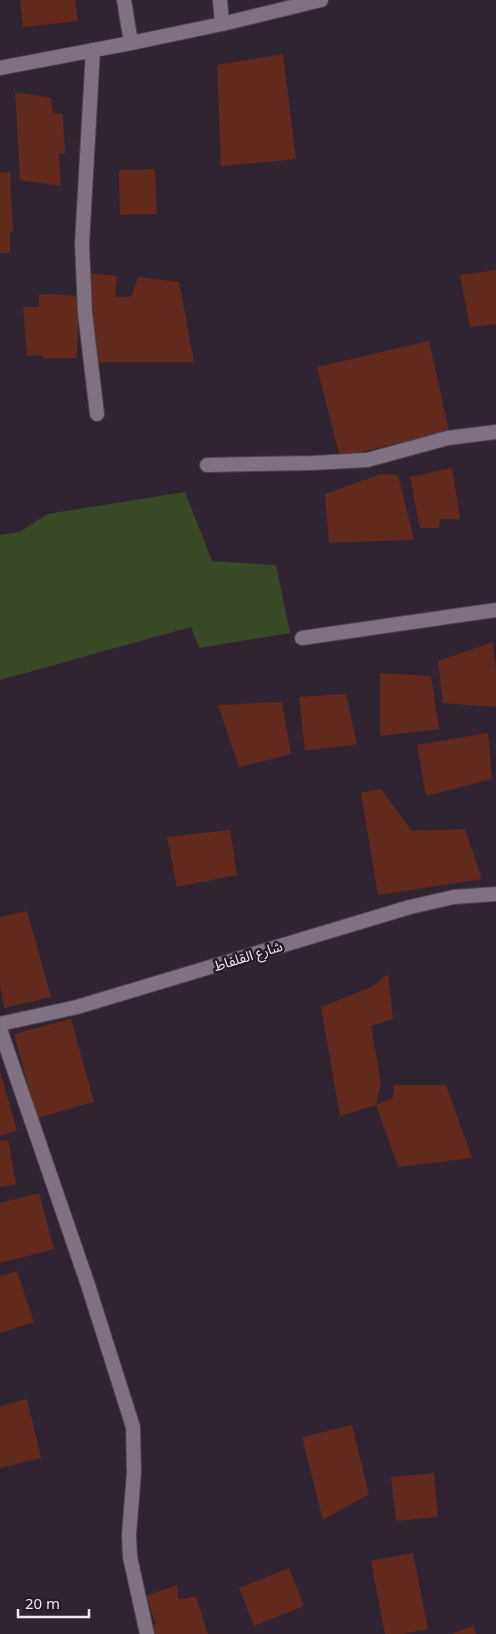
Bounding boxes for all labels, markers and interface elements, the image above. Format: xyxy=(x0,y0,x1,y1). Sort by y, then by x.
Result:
street label: شارع القلفاط xyxy=(211,936,285,977)
scale bar xyxy=(18,1586,89,1618)
text: 20 m xyxy=(25,1593,60,1613)

